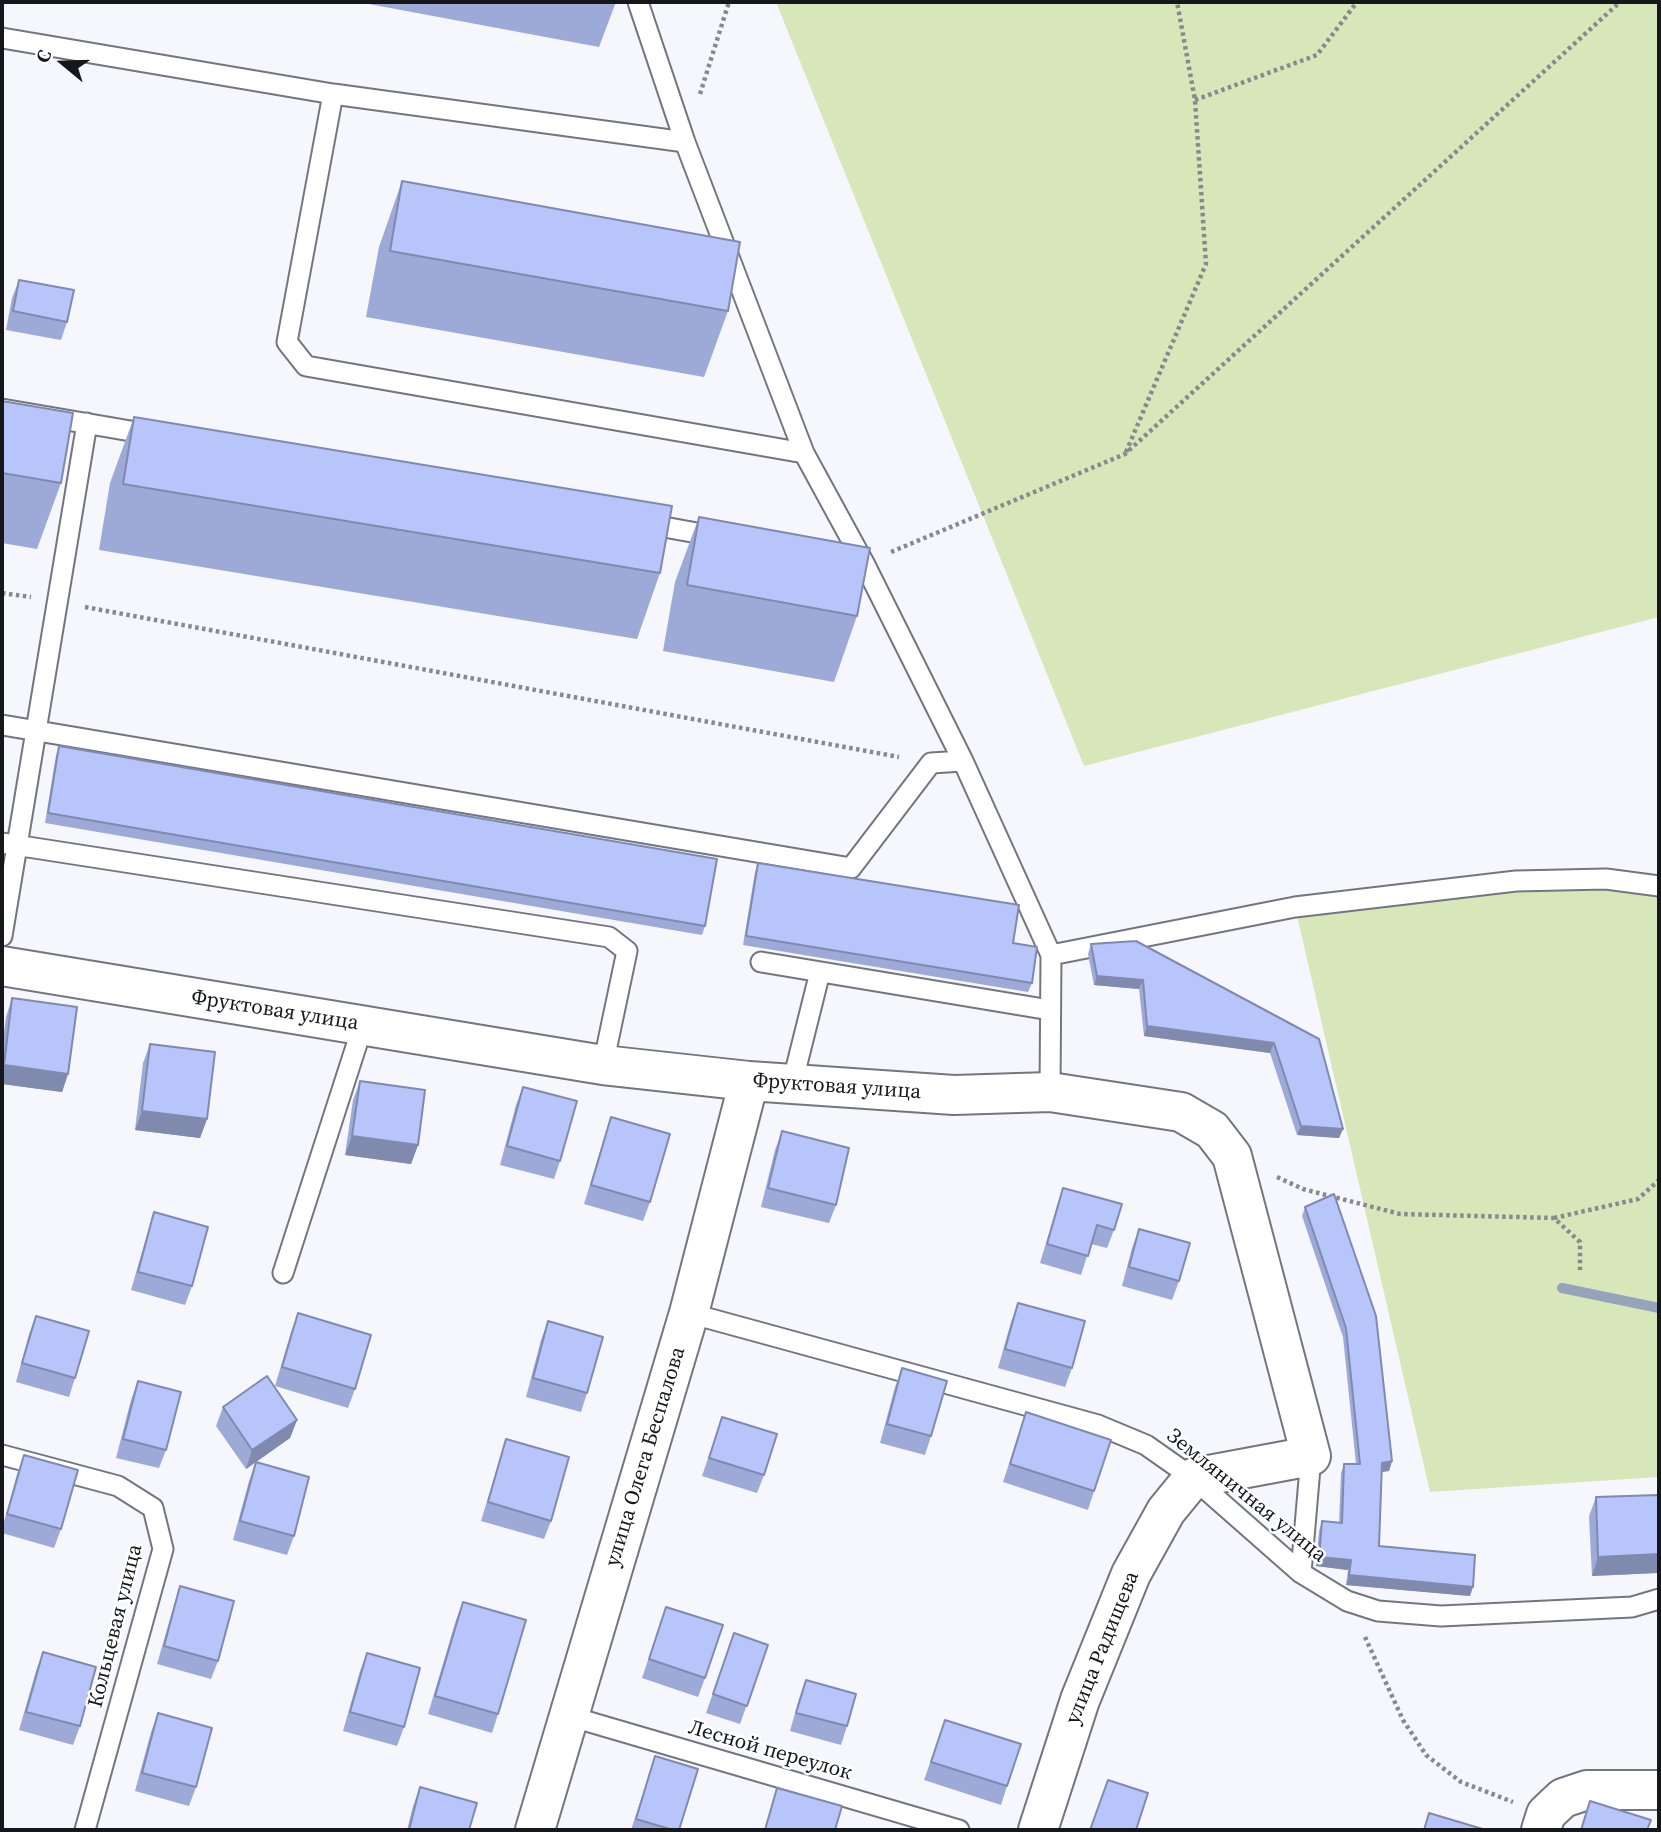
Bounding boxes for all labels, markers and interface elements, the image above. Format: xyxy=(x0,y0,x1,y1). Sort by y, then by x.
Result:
north arrow xyxy=(28,28,98,98)
text: С xyxy=(29,46,57,66)
street label: Фруктовая улица xyxy=(190,985,360,1037)
street label: Фруктовая улица xyxy=(752,1069,922,1105)
street label: улица Олега Беспалова xyxy=(601,1344,691,1570)
street label: Земляничная улица xyxy=(1161,1424,1331,1568)
street label: Кольцевая улица xyxy=(84,1542,148,1710)
street label: улица Радищева xyxy=(1061,1568,1145,1728)
street label: Лесной переулок xyxy=(685,1716,855,1786)

